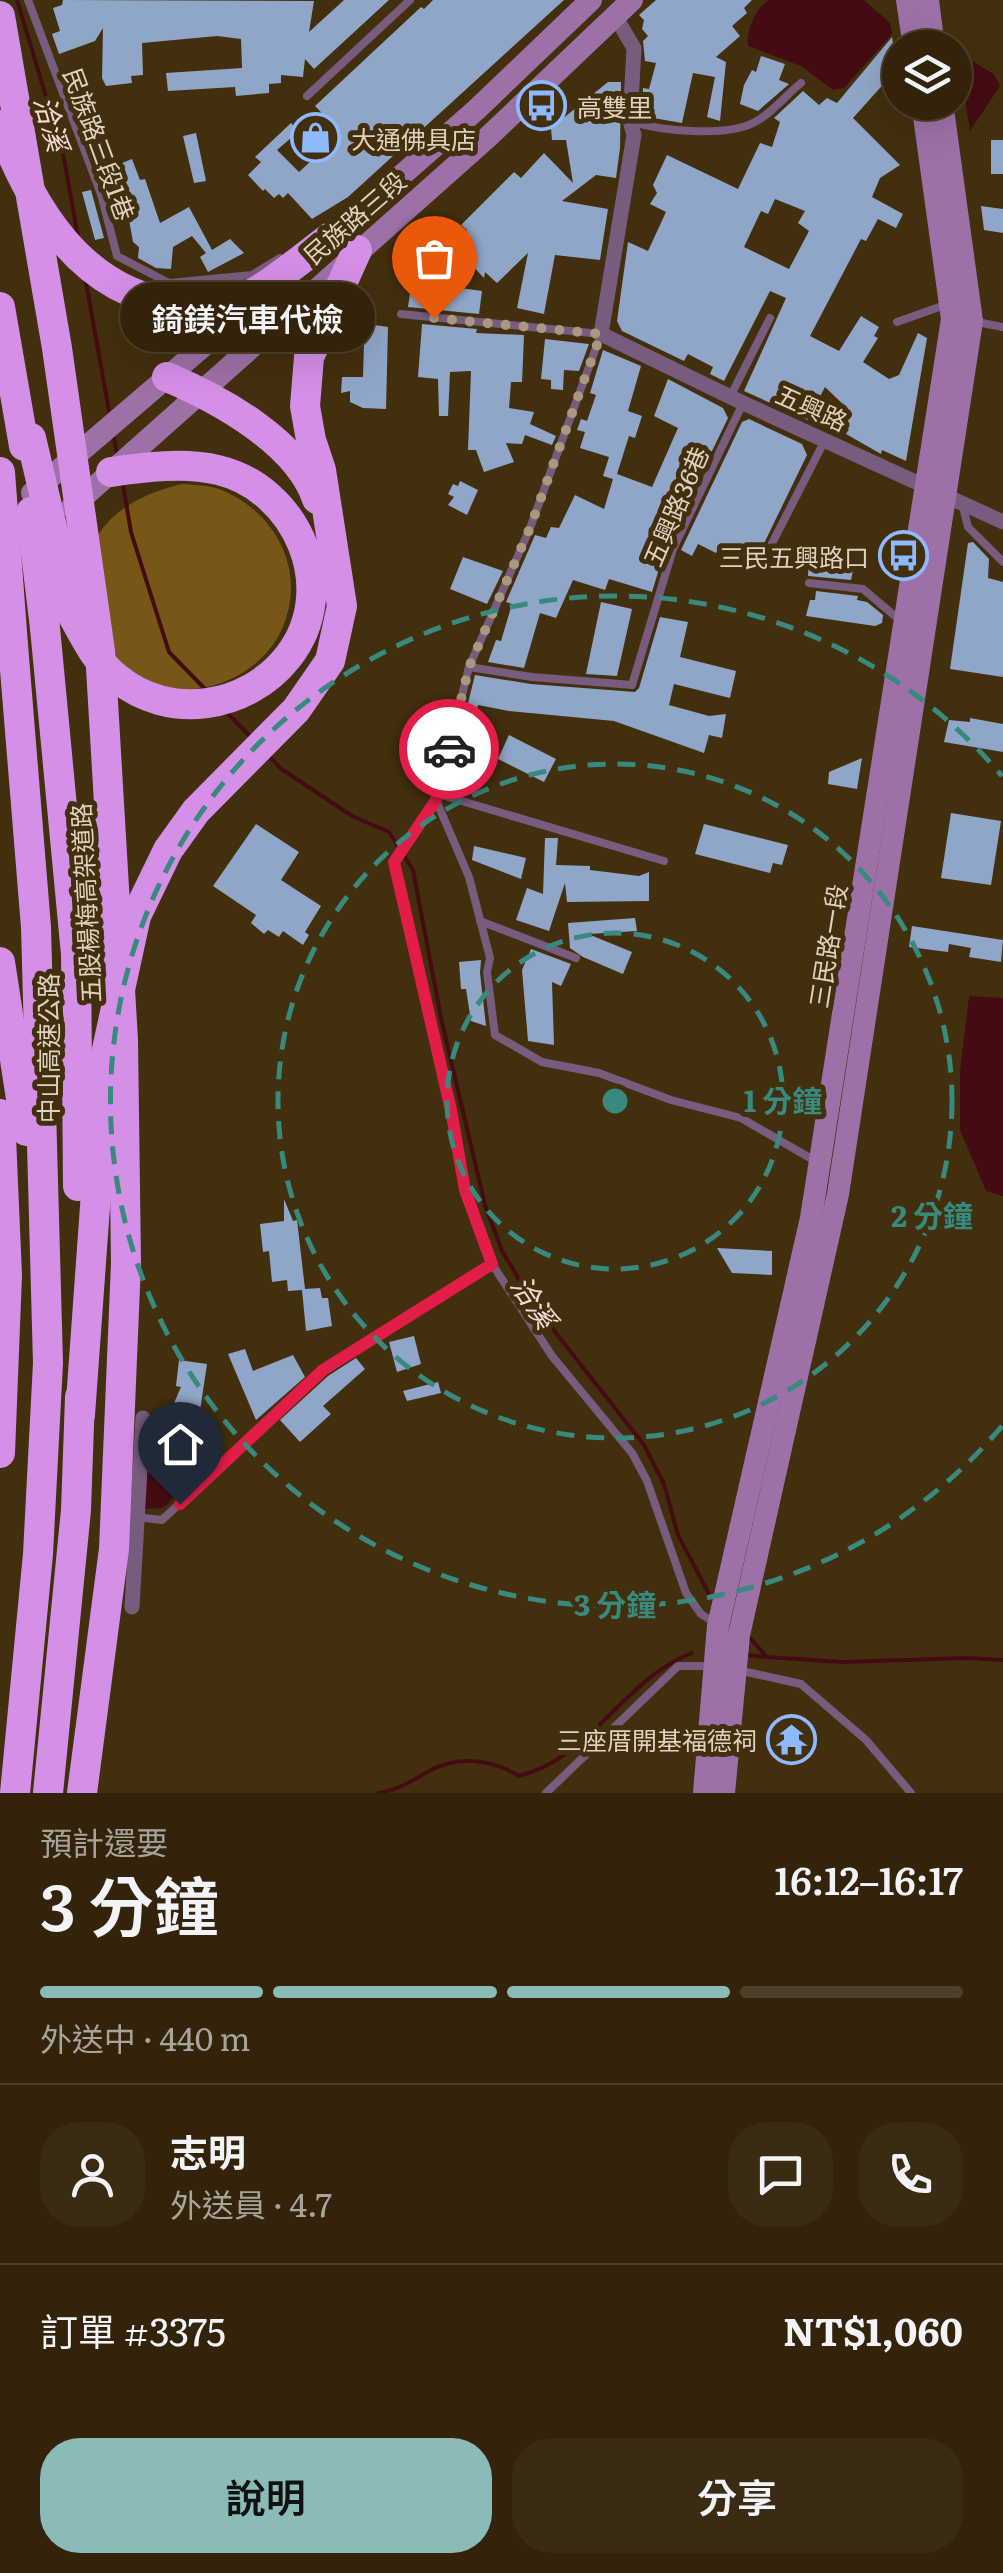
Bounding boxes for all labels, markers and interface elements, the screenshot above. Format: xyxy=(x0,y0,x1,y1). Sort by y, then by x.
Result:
map controls xyxy=(882,30,972,120)
button: layers xyxy=(882,30,972,120)
street label: 民族路三段1巷 xyxy=(55,62,145,226)
bus stop icon: 高雙里 xyxy=(516,80,568,132)
place label: 高雙里 xyxy=(577,88,652,125)
water label: 洽溪 xyxy=(25,90,82,160)
shop icon: 大通佛具店 xyxy=(290,112,342,164)
place label: 大通佛具店 xyxy=(351,120,476,157)
street label: 民族路三段 xyxy=(295,162,413,272)
pin xyxy=(392,216,477,319)
icon: bag xyxy=(407,231,462,286)
callout: 錡鎂汽車代檢 xyxy=(119,283,374,353)
text: 錡鎂汽車代檢 xyxy=(151,293,344,341)
street label: 五興路 xyxy=(770,375,854,439)
street label: 五興路36巷 xyxy=(633,440,717,572)
bus stop icon: 三民五興路口 xyxy=(878,530,930,582)
place label: 三民五興路口 xyxy=(719,538,869,575)
courier xyxy=(399,699,499,799)
icon: car xyxy=(422,722,477,777)
street label: 五股楊梅高架道路 xyxy=(61,802,109,1004)
street label: 三民路一段 xyxy=(799,881,855,1011)
street label: 中山高速公路 xyxy=(29,973,66,1123)
text: 1 分鐘 xyxy=(744,1077,822,1121)
centre of rings xyxy=(597,1083,633,1119)
text: 2 分鐘 xyxy=(891,1192,973,1236)
water label: 洽溪 xyxy=(502,1266,570,1339)
pin xyxy=(138,1402,223,1505)
icon: home xyxy=(153,1417,208,1472)
text: 3 分鐘 xyxy=(574,1581,656,1625)
temple icon: 三座厝開基福德祠 xyxy=(766,1713,818,1765)
place label: 三座厝開基福德祠 xyxy=(557,1721,757,1758)
text: 預計還要 xyxy=(40,1817,168,1865)
text: 16:12–16:17 xyxy=(775,1850,963,1907)
text: 3 分鐘 xyxy=(40,1854,219,1951)
text: 外送中 · 440 m xyxy=(40,2013,251,2061)
button: person xyxy=(40,2122,145,2227)
text: 志明 xyxy=(170,2122,246,2179)
button: chat xyxy=(728,2122,833,2227)
button: phone xyxy=(858,2122,963,2227)
text: 外送員 · 4.7 xyxy=(170,2179,332,2227)
text: 訂單 #3375 xyxy=(40,2301,226,2358)
text: NT$1,060 xyxy=(783,2301,963,2358)
button: 說明 xyxy=(40,2438,492,2553)
button: 分享 xyxy=(512,2438,963,2553)

